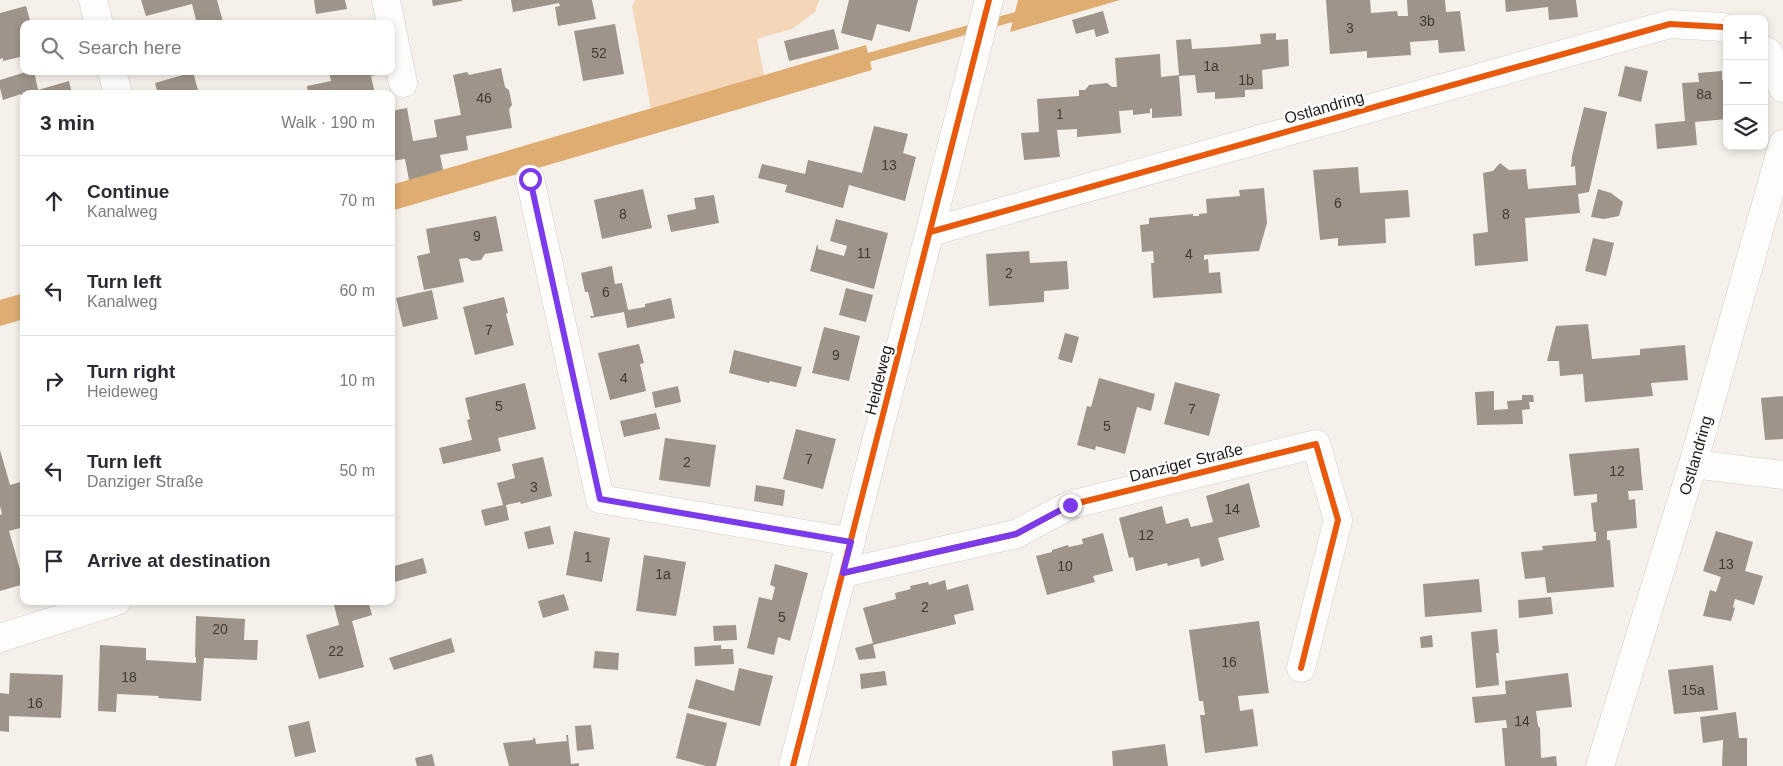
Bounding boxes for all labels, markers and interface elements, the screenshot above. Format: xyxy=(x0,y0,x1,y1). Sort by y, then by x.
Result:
house number: 3b xyxy=(1419,13,1435,29)
map controls xyxy=(1723,15,1768,150)
button: + xyxy=(1723,15,1768,60)
search box xyxy=(20,20,395,75)
house number: 3 xyxy=(1346,20,1354,36)
icon: search xyxy=(38,34,66,62)
text: Search here xyxy=(78,37,182,58)
house number: 52 xyxy=(591,45,607,61)
house number: 1a xyxy=(1203,58,1219,74)
button: − xyxy=(1723,60,1768,105)
house number: 1b xyxy=(1238,72,1254,88)
house number: 8a xyxy=(1696,86,1712,102)
street label: Ostlandring xyxy=(1282,88,1366,127)
house number: 46 xyxy=(476,90,492,106)
button: layers xyxy=(1723,105,1768,150)
house number: 1 xyxy=(1056,106,1064,122)
text: 3 min xyxy=(40,111,95,134)
text: Walk · 190 m xyxy=(281,114,375,131)
house number: 13 xyxy=(881,157,897,173)
route start xyxy=(519,168,542,191)
text: Continue xyxy=(87,181,169,202)
icon: ahead xyxy=(40,187,68,215)
text: 70 m xyxy=(339,192,375,209)
house number: 6 xyxy=(1334,195,1342,211)
text: Kanalweg xyxy=(87,203,157,220)
house number: 8 xyxy=(619,206,627,222)
house number: 8 xyxy=(1502,206,1510,222)
house number: 9 xyxy=(473,228,481,244)
house number: 11 xyxy=(857,245,871,261)
house number: 4 xyxy=(1185,246,1193,262)
house number: 2 xyxy=(1005,265,1013,281)
text: Turn left xyxy=(87,271,162,292)
icon: left xyxy=(40,277,68,305)
text: 60 m xyxy=(339,282,375,299)
house number: 6 xyxy=(602,284,610,300)
text: Kanalweg xyxy=(87,293,157,310)
house number: 7 xyxy=(485,322,493,338)
street label: Heideweg xyxy=(862,344,895,417)
house number: 9 xyxy=(832,347,840,363)
text: Turn right xyxy=(87,361,175,382)
icon: right xyxy=(40,367,68,395)
house number: 4 xyxy=(620,370,628,386)
text: 10 m xyxy=(339,372,375,389)
text: Heideweg xyxy=(87,383,158,400)
house number: 5 xyxy=(495,398,503,414)
house number: 7 xyxy=(1188,401,1196,417)
street label: Ostlandring xyxy=(1676,414,1715,497)
house number: 5 xyxy=(1103,418,1111,434)
street label: Danziger Straße xyxy=(1128,440,1245,485)
text: Turn left xyxy=(87,451,162,472)
house number: 7 xyxy=(805,451,813,467)
house number: 2 xyxy=(683,454,691,470)
icon: left xyxy=(40,457,68,485)
text: 50 m xyxy=(339,462,375,479)
house number: 12 xyxy=(1609,463,1625,479)
text: Danziger Straße xyxy=(87,473,204,490)
house number: 3 xyxy=(530,479,538,495)
route end xyxy=(1059,494,1082,517)
house number: 14 xyxy=(1224,501,1240,517)
house number: 12 xyxy=(1138,527,1154,543)
icon: arrive xyxy=(40,547,68,575)
house number: 1 xyxy=(584,549,592,565)
text: Arrive at destination xyxy=(87,550,271,571)
house number: 13 xyxy=(1718,556,1734,572)
house number: 10 xyxy=(1057,558,1073,574)
house number: 1a xyxy=(655,566,671,582)
house number: 2 xyxy=(921,599,929,615)
house number: 5 xyxy=(778,609,786,625)
house number: 20 xyxy=(212,621,228,637)
house number: 22 xyxy=(328,643,344,659)
house number: 16 xyxy=(1221,654,1237,670)
house number: 18 xyxy=(121,669,137,685)
house number: 15a xyxy=(1681,682,1705,698)
house number: 16 xyxy=(27,695,43,711)
house number: 14 xyxy=(1514,713,1530,729)

